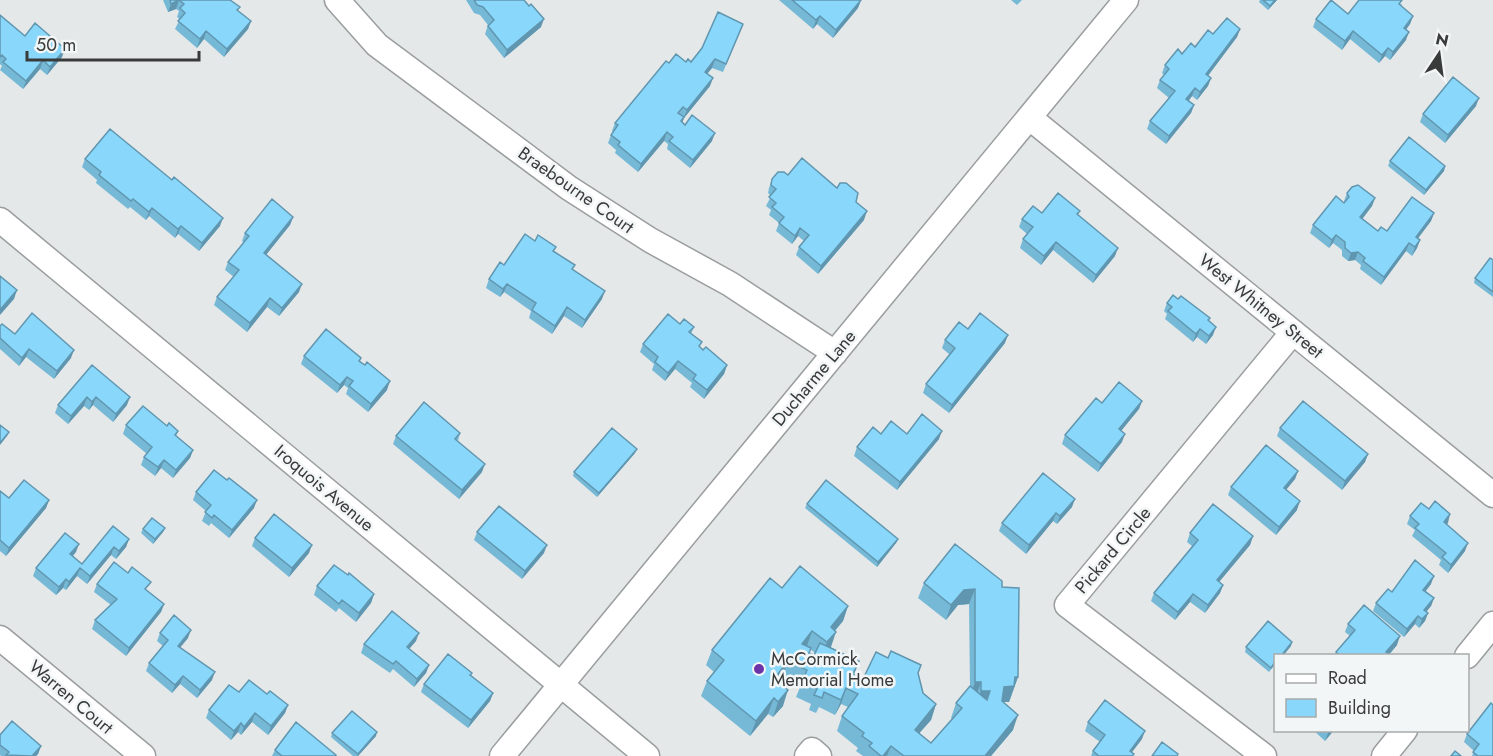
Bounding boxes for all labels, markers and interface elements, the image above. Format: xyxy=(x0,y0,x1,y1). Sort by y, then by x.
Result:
scale bar xyxy=(27,24,200,62)
north arrow xyxy=(1409,24,1469,84)
text: N xyxy=(1433,27,1451,53)
text: 50 m xyxy=(36,32,76,58)
street label: Braebourne Court xyxy=(513,140,640,240)
street label: West Whitney Street xyxy=(1193,248,1329,365)
street label: Ducharme Lane xyxy=(766,324,862,432)
street label: Iroquois Avenue xyxy=(268,438,380,538)
street label: Pickard Circle xyxy=(1069,501,1157,599)
place label: McCormick Memorial Home xyxy=(771,646,894,693)
street label: Warren Court xyxy=(23,654,119,740)
legend xyxy=(1274,654,1469,732)
marker: McCormick Memorial Home xyxy=(752,662,766,676)
text: Road xyxy=(1328,665,1367,691)
text: Building xyxy=(1328,695,1391,721)

